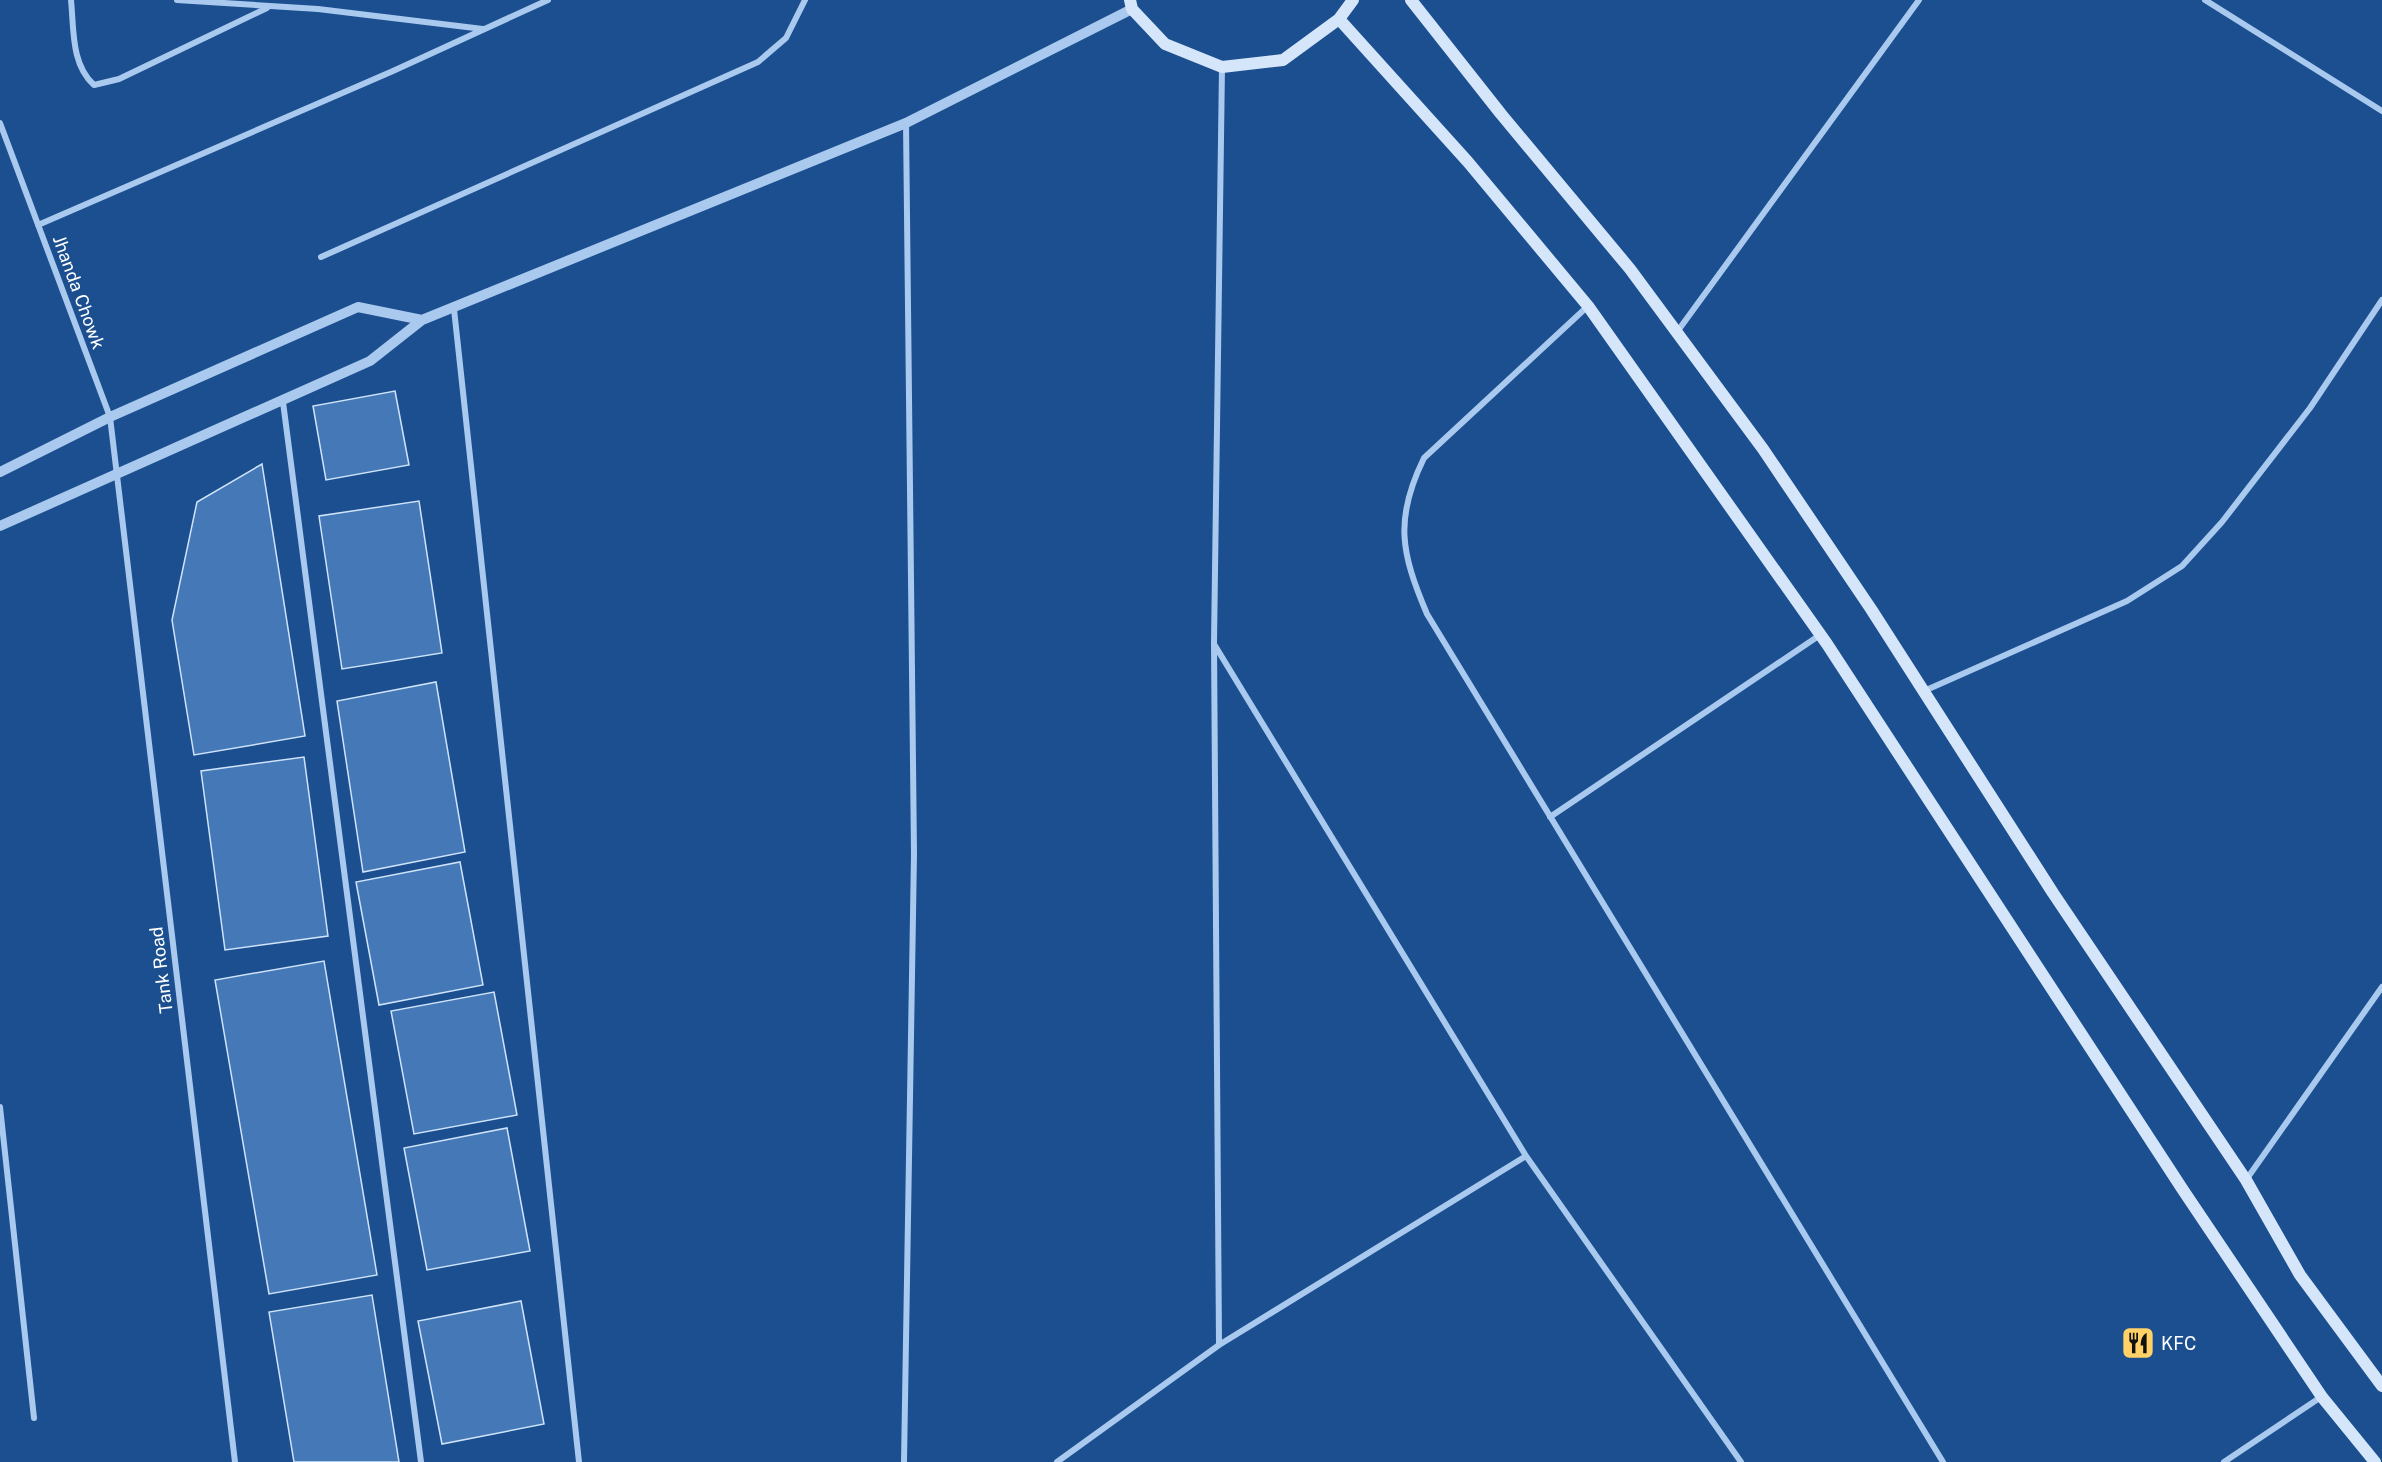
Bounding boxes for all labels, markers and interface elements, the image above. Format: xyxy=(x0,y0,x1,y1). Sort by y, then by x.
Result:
street label: Jhanda Chowk xyxy=(49,232,109,352)
street label: Tank Road xyxy=(145,926,177,1014)
restaurant icon: KFC xyxy=(2120,1325,2156,1361)
place label: KFC xyxy=(2161,1333,2196,1354)

